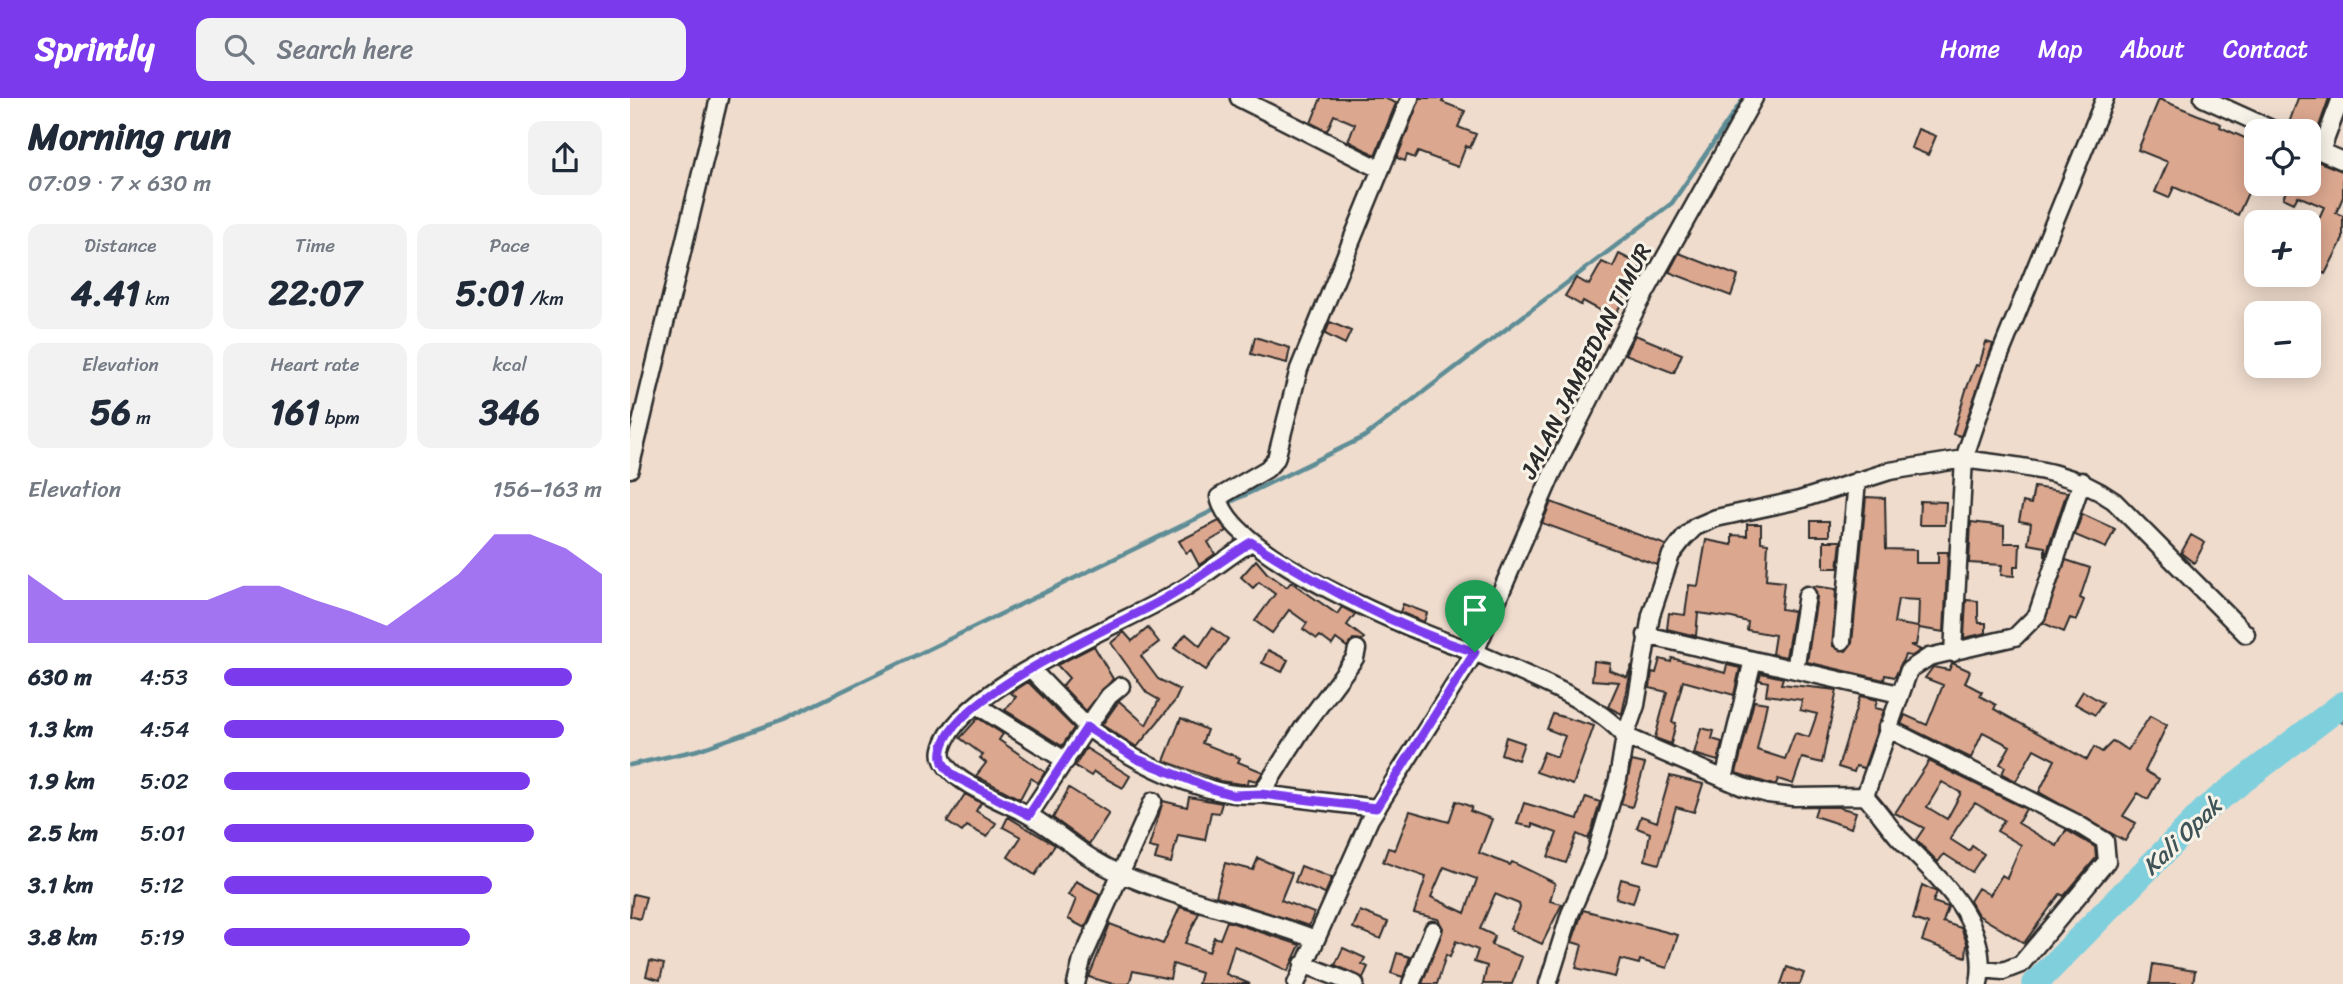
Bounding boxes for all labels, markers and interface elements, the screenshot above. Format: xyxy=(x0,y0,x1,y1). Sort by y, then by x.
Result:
search box xyxy=(196,18,686,81)
text: Sprintly xyxy=(35,20,154,78)
text: Search here xyxy=(276,26,413,72)
text: Home xyxy=(1940,28,2000,70)
text: Map xyxy=(2038,28,2082,70)
text: About xyxy=(2120,28,2185,70)
text: Contact xyxy=(2223,28,2308,70)
icon: search xyxy=(220,30,258,68)
text: Morning run xyxy=(28,103,231,170)
map controls xyxy=(2244,119,2321,378)
button: locate xyxy=(2244,119,2321,196)
button: share xyxy=(528,121,602,195)
text: 07:09 · 7 × 630 m xyxy=(28,163,211,204)
button: + xyxy=(2244,210,2321,287)
text: Distance xyxy=(84,229,156,262)
text: Time xyxy=(295,229,335,262)
text: Pace xyxy=(490,229,530,262)
street label: JALAN JAMBIDAN TIMUR xyxy=(1508,236,1663,487)
text: 4.41 xyxy=(71,262,140,324)
text: 22:07 xyxy=(268,262,362,324)
text: 5:01 xyxy=(456,262,525,324)
text: km xyxy=(140,282,170,315)
text: /km xyxy=(525,282,564,315)
button: − xyxy=(2244,301,2321,378)
text: Elevation xyxy=(82,348,159,381)
text: Heart rate xyxy=(270,348,360,381)
text: kcal xyxy=(492,348,527,381)
text: 56 xyxy=(90,381,131,443)
text: 161 xyxy=(270,381,320,443)
text: 346 xyxy=(479,381,540,443)
text: m xyxy=(131,401,151,434)
text: bpm xyxy=(320,401,360,434)
text: Elevation xyxy=(28,469,121,510)
text: 156–163 m xyxy=(493,469,602,510)
pin xyxy=(1445,580,1505,652)
icon: arrive xyxy=(1456,591,1494,629)
text: 630 m xyxy=(28,657,92,698)
text: 4:53 xyxy=(140,657,188,698)
text: 1.3 km xyxy=(28,709,93,750)
text: 4:54 xyxy=(140,709,190,750)
text: 1.9 km xyxy=(28,761,95,802)
text: 5:02 xyxy=(140,761,189,802)
water label: Kali Opak xyxy=(2132,786,2233,886)
text: 2.5 km xyxy=(28,813,98,854)
text: 5:01 xyxy=(140,813,185,854)
text: 3.1 km xyxy=(28,865,93,906)
text: 5:12 xyxy=(140,865,184,906)
text: 3.8 km xyxy=(28,917,97,958)
text: 5:19 xyxy=(140,917,185,958)

